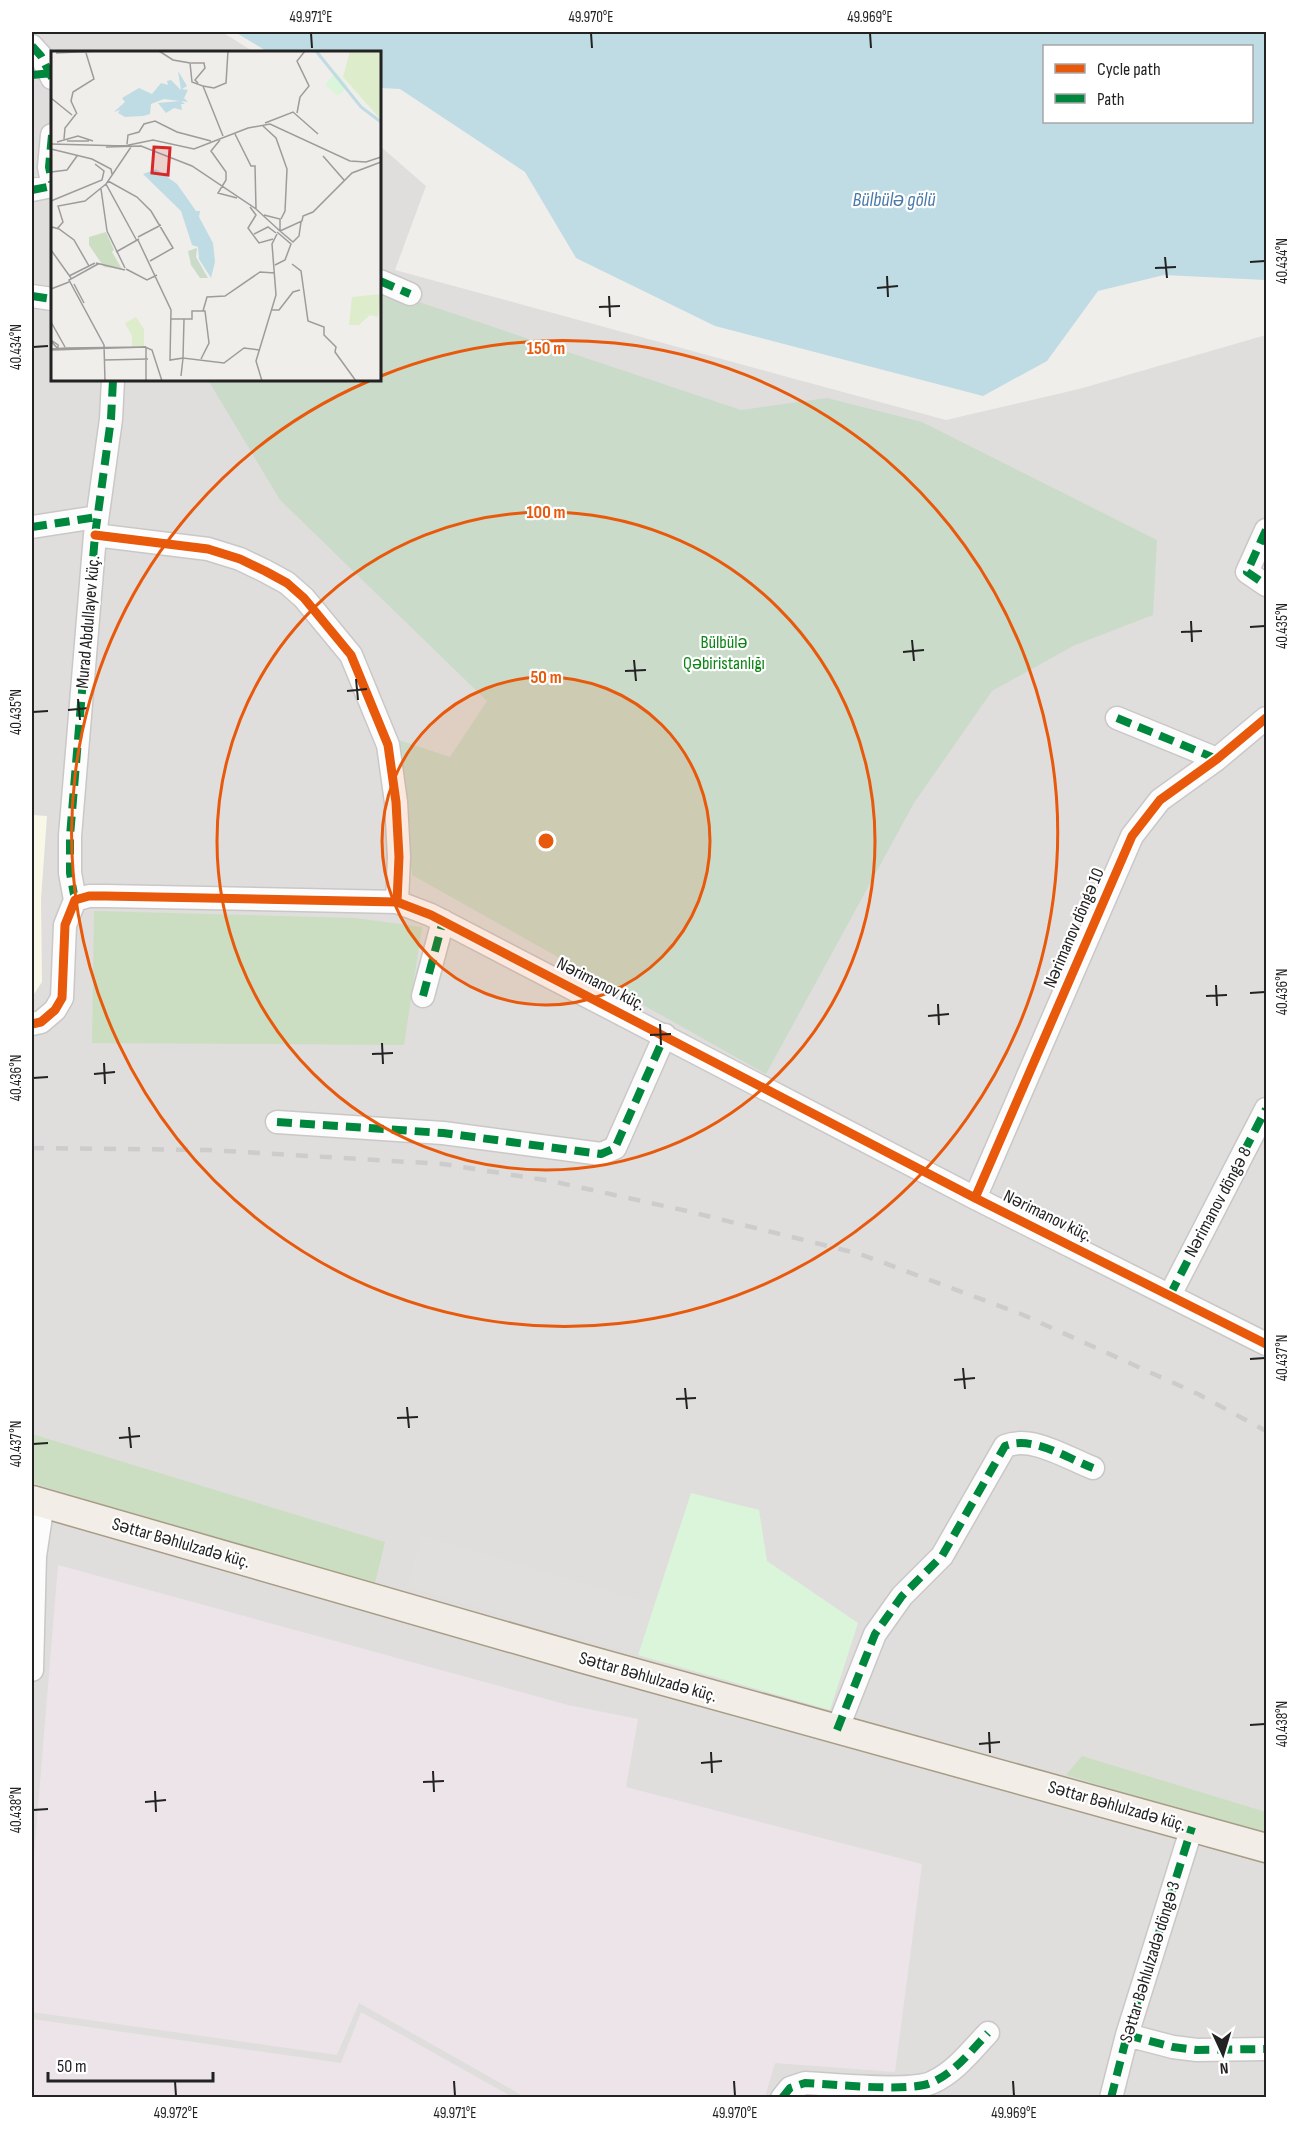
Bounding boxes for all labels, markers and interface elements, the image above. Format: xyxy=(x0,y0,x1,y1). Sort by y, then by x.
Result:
text: 49.971°E xyxy=(289,8,333,27)
text: 49.970°E xyxy=(568,8,614,27)
text: 49.969°E xyxy=(847,8,893,27)
legend xyxy=(1043,45,1253,123)
inset map xyxy=(51,51,381,381)
text: Cycle path xyxy=(1097,59,1161,80)
text: Path xyxy=(1097,89,1125,110)
water label: Bülbülə gölü xyxy=(853,188,936,212)
text: 40.434°N xyxy=(1273,238,1292,284)
text: 40.434°N xyxy=(7,324,26,370)
text: 150 m xyxy=(527,338,565,359)
text: 100 m xyxy=(527,502,566,523)
street label: Murad Abdullayev küç. xyxy=(72,555,104,689)
text: 40.435°N xyxy=(1273,603,1292,649)
park label: Bülbülə Qəbiristanlığı xyxy=(683,632,765,674)
text: 50 m xyxy=(530,667,562,688)
text: 40.435°N xyxy=(7,689,26,735)
centre of rings xyxy=(536,831,556,851)
street label: Nərimanov döngə 10 xyxy=(1039,865,1109,991)
street label: Nərimanov küç. xyxy=(553,953,649,1015)
text: 40.436°N xyxy=(1273,969,1292,1015)
text: 40.436°N xyxy=(7,1055,26,1101)
street label: Nərimanov döngə 8 xyxy=(1180,1143,1256,1261)
street label: Nərimanov küç. xyxy=(1000,1185,1096,1247)
text: 40.437°N xyxy=(1273,1335,1292,1381)
text: 40.437°N xyxy=(7,1421,26,1467)
street label: Səttar Bəhlulzadə küç. xyxy=(110,1513,252,1573)
street label: Səttar Bəhlulzadə küç. xyxy=(577,1647,719,1707)
text: 40.438°N xyxy=(1273,1701,1292,1747)
street label: Səttar Bəhlulzadə küç. xyxy=(1046,1776,1188,1836)
text: 40.438°N xyxy=(7,1787,26,1833)
street label: Səttar Bəhlulzadə döngə 3 xyxy=(1115,1879,1185,2045)
north arrow xyxy=(1193,2024,1253,2084)
scale bar xyxy=(48,2045,213,2083)
text: 50 m xyxy=(57,2056,87,2077)
text: N xyxy=(1219,2058,1229,2077)
text: 49.972°E xyxy=(154,2104,198,2123)
text: 49.971°E xyxy=(433,2104,477,2123)
text: 49.970°E xyxy=(712,2104,758,2123)
text: 49.969°E xyxy=(991,2104,1037,2123)

